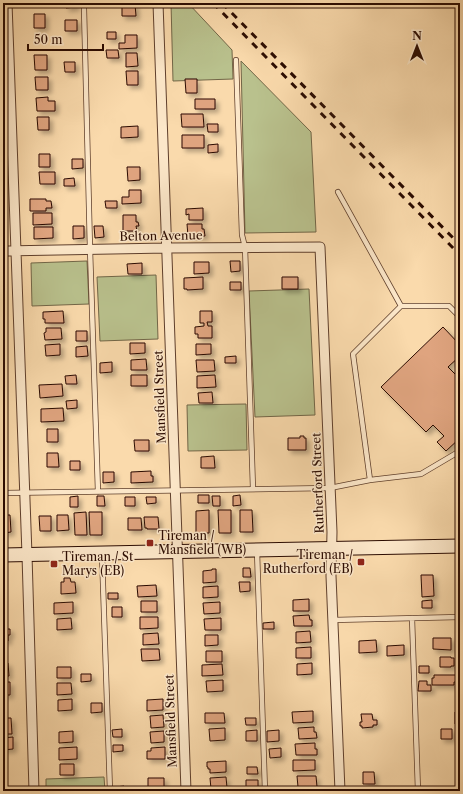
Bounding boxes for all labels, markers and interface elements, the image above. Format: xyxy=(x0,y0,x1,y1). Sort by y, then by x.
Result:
scale bar xyxy=(28,26,103,52)
north arrow xyxy=(397,26,437,66)
text: N xyxy=(412,29,422,43)
text: 50 m xyxy=(34,32,63,47)
street label: Belton Avenue xyxy=(119,227,203,244)
street label: Mansfield Street xyxy=(150,349,169,444)
street label: Rutherford Street xyxy=(308,432,327,534)
place label: Tireman / Mansfield (WB) xyxy=(158,528,246,557)
marker: Tireman / Mansfield (WB) xyxy=(145,538,155,548)
place label: Tireman / Rutherford (EB) xyxy=(263,547,353,576)
place label: Tireman / St Marys (EB) xyxy=(62,549,134,578)
marker: Tireman / Rutherford (EB) xyxy=(356,557,366,567)
marker: Tireman / St Marys (EB) xyxy=(49,559,59,569)
street label: Mansfield Street xyxy=(161,673,180,768)

